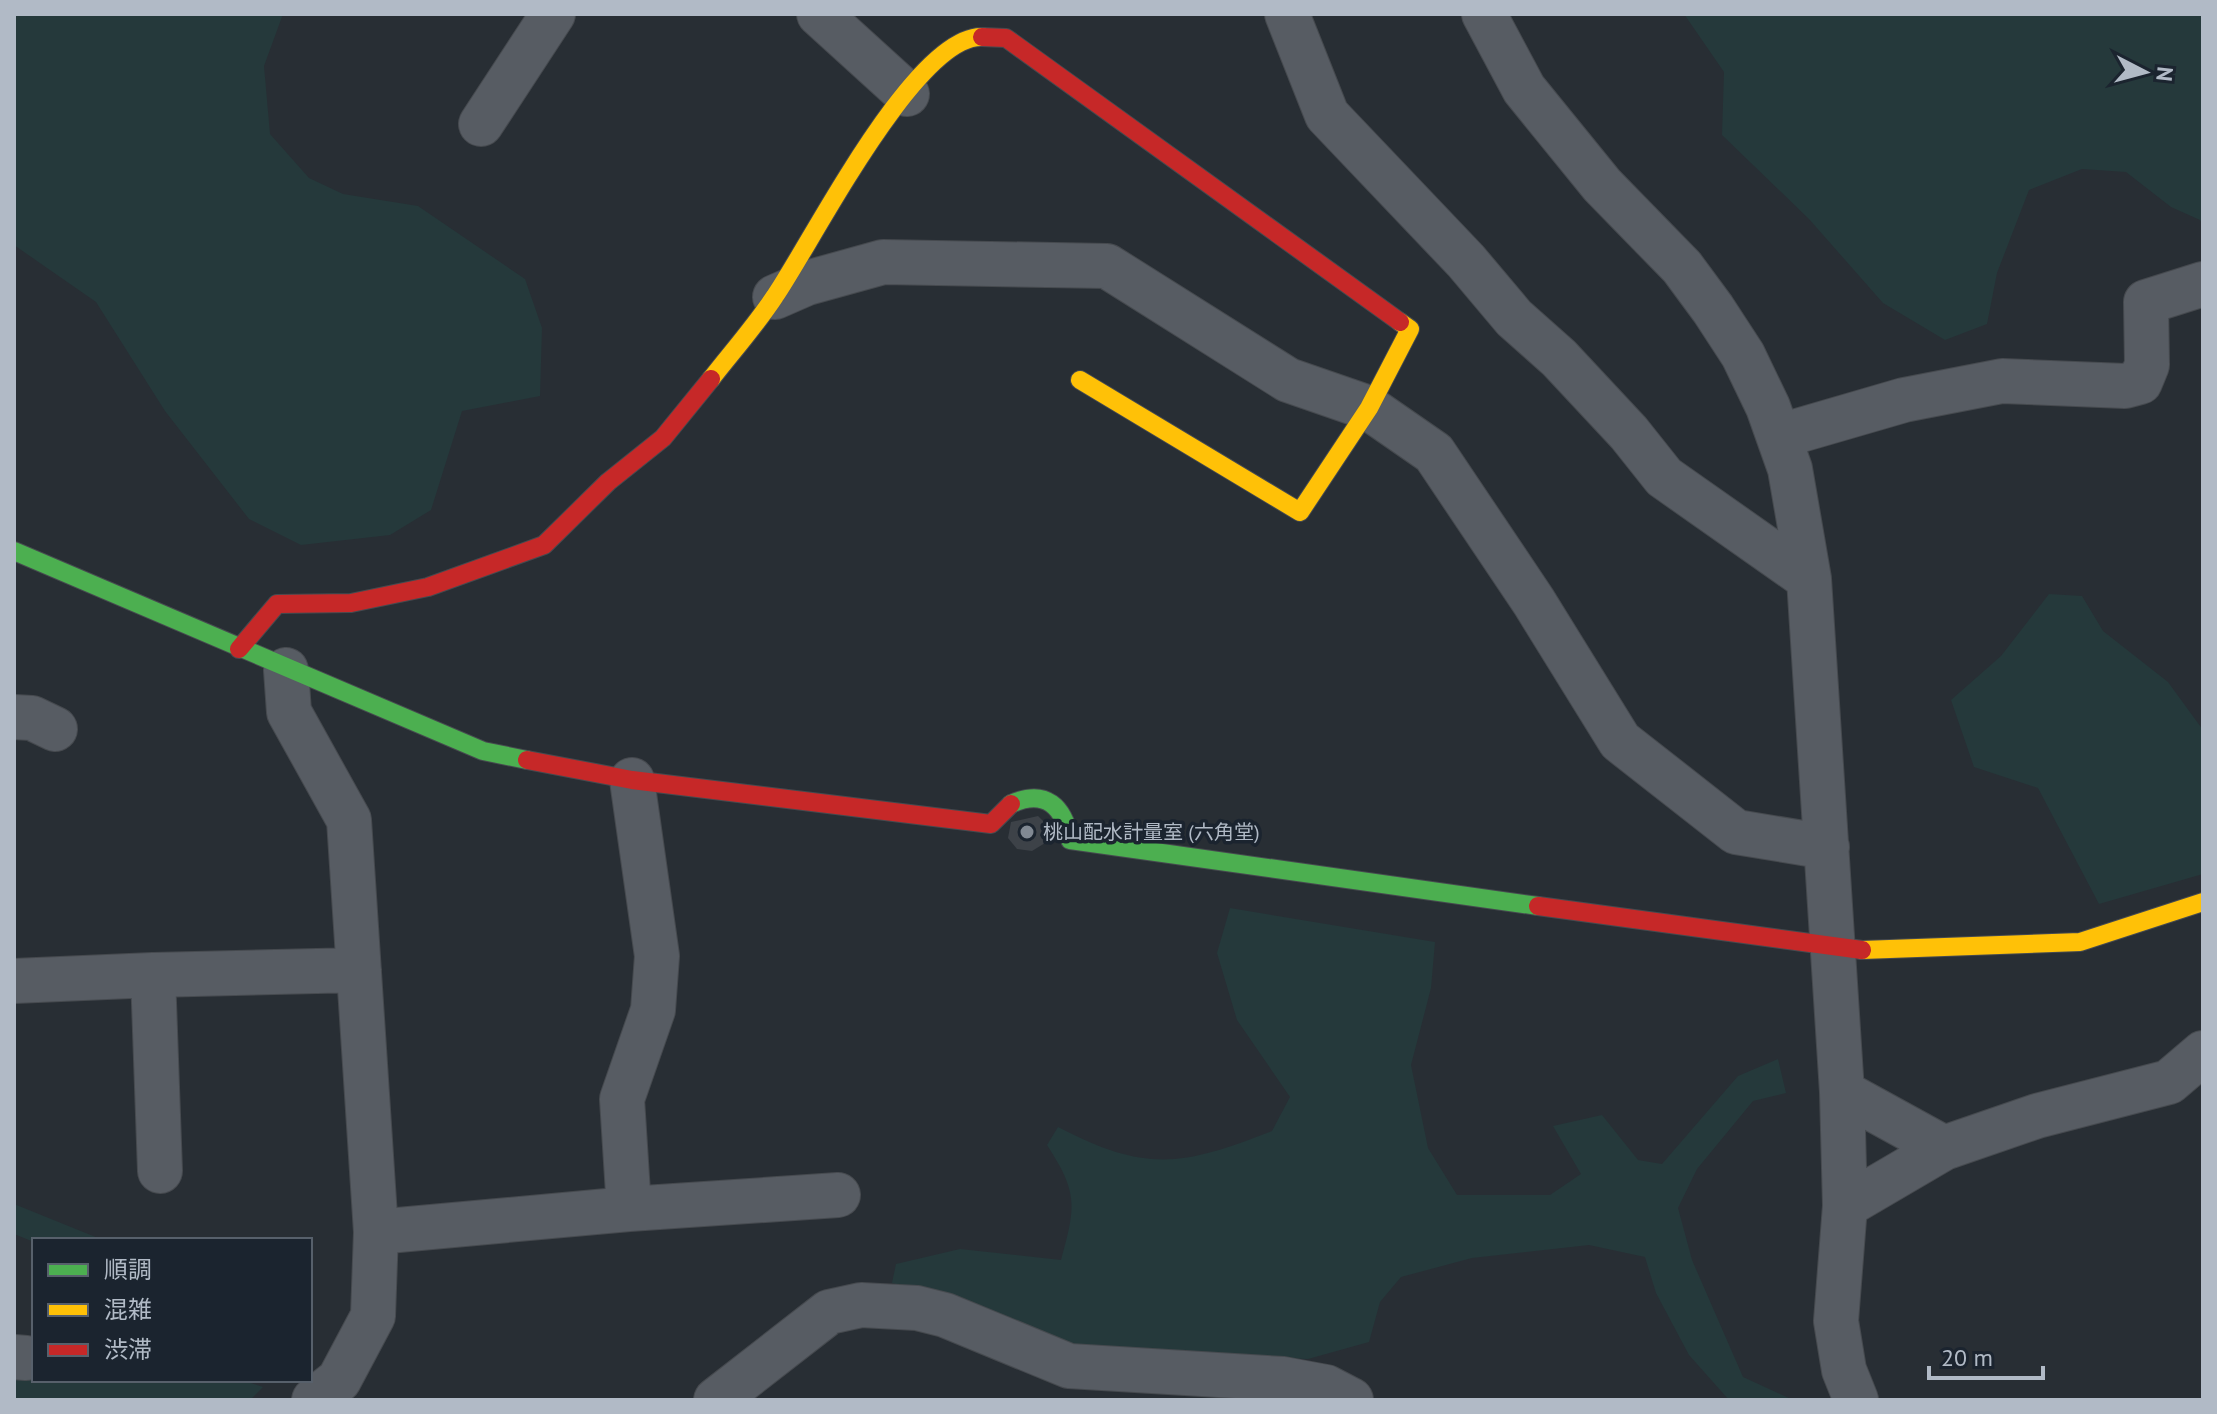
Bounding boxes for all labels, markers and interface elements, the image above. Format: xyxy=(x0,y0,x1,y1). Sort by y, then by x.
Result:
north arrow xyxy=(2105,32,2185,112)
text: N xyxy=(2150,65,2180,83)
place label: 桃山配水計量室 (六角堂) xyxy=(1043,819,1260,845)
marker: 桃山配水計量室 (六角堂) xyxy=(1018,823,1036,841)
legend xyxy=(32,1238,312,1382)
text: 順調 xyxy=(104,1254,152,1285)
text: 混雑 xyxy=(104,1294,152,1325)
scale bar xyxy=(1929,1330,2043,1380)
text: 渋滞 xyxy=(104,1334,152,1365)
text: 20 m xyxy=(1941,1342,1993,1373)

